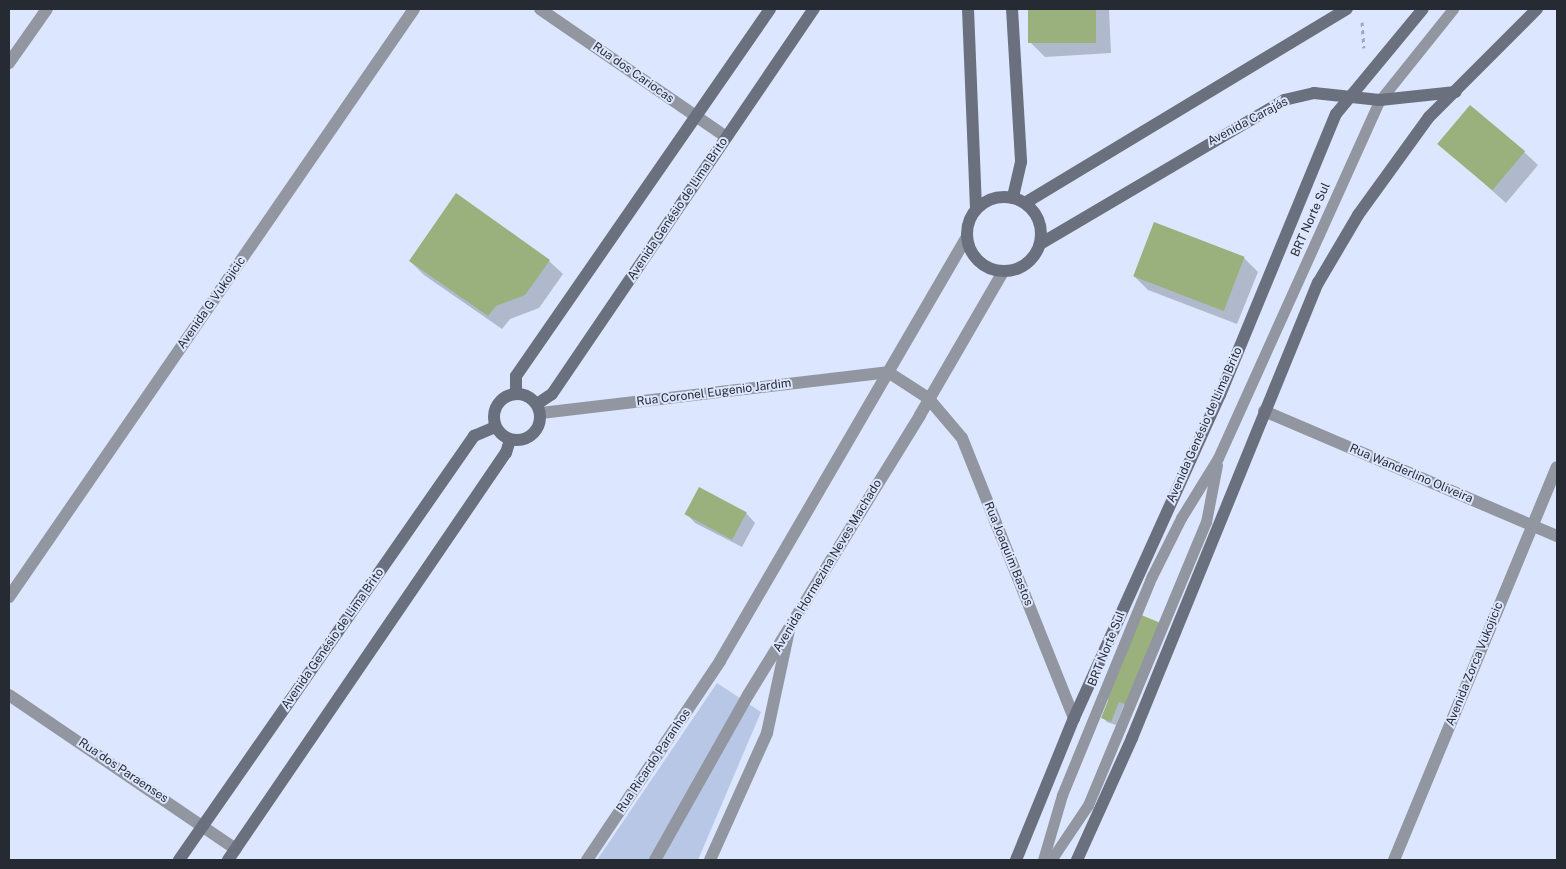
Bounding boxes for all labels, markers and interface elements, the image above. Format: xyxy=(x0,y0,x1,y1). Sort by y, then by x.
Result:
street label: Rua dos Cariocas xyxy=(590,40,676,106)
street label: Avenida Carajás xyxy=(1205,95,1291,149)
street label: Avenida Genésio de Lima Brito xyxy=(625,135,731,283)
street label: BRT Norte Sul xyxy=(1288,181,1334,259)
street label: Avenida G Vukojicic xyxy=(175,254,249,352)
street label: Avenida Genésio de Lima Brito xyxy=(1164,345,1246,505)
street label: Rua Coronel Eugenio Jardim xyxy=(636,376,792,410)
street label: Rua Wanderlino Oliveira xyxy=(1347,441,1475,507)
street label: Avenida Hormezina Neves Machado xyxy=(771,477,885,655)
street label: Rua Joaquim Bastos xyxy=(981,500,1035,608)
street label: Avenida Genésio de Lima Brito xyxy=(279,566,387,712)
street label: Avenida Zorca Vukojicic xyxy=(1444,600,1506,728)
street label: BRT Norte Sul xyxy=(1085,610,1129,688)
street label: Rua Ricardo Paranhos xyxy=(614,706,694,816)
street label: Rua dos Paraenses xyxy=(75,736,171,806)

